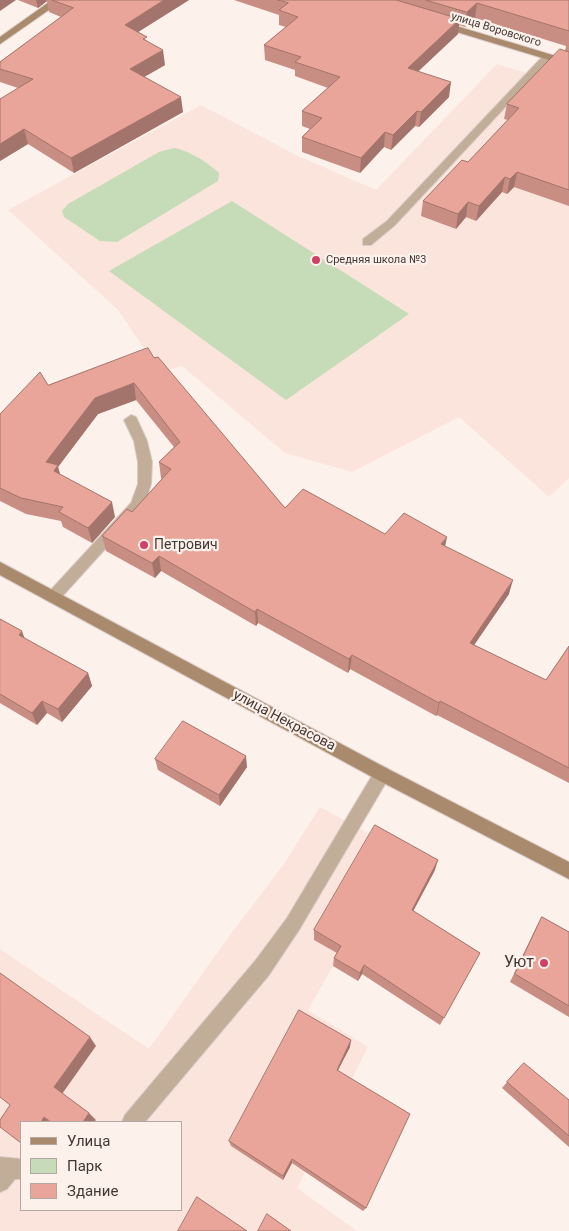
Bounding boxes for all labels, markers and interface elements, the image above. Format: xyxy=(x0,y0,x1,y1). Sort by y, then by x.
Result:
street label: улица Воровского xyxy=(449,10,543,50)
place label: Средняя школа №3 xyxy=(326,253,426,267)
marker: Средняя школа №3 xyxy=(310,254,322,266)
place label: Петрович xyxy=(154,537,218,553)
marker: Петрович xyxy=(138,539,150,551)
street label: улица Некрасова xyxy=(230,687,338,755)
place label: Уют xyxy=(504,953,534,973)
marker: Уют xyxy=(538,957,550,969)
legend xyxy=(20,1121,182,1211)
text: Улица xyxy=(67,1132,110,1150)
text: Парк xyxy=(67,1157,102,1175)
text: Здание xyxy=(67,1182,118,1200)

